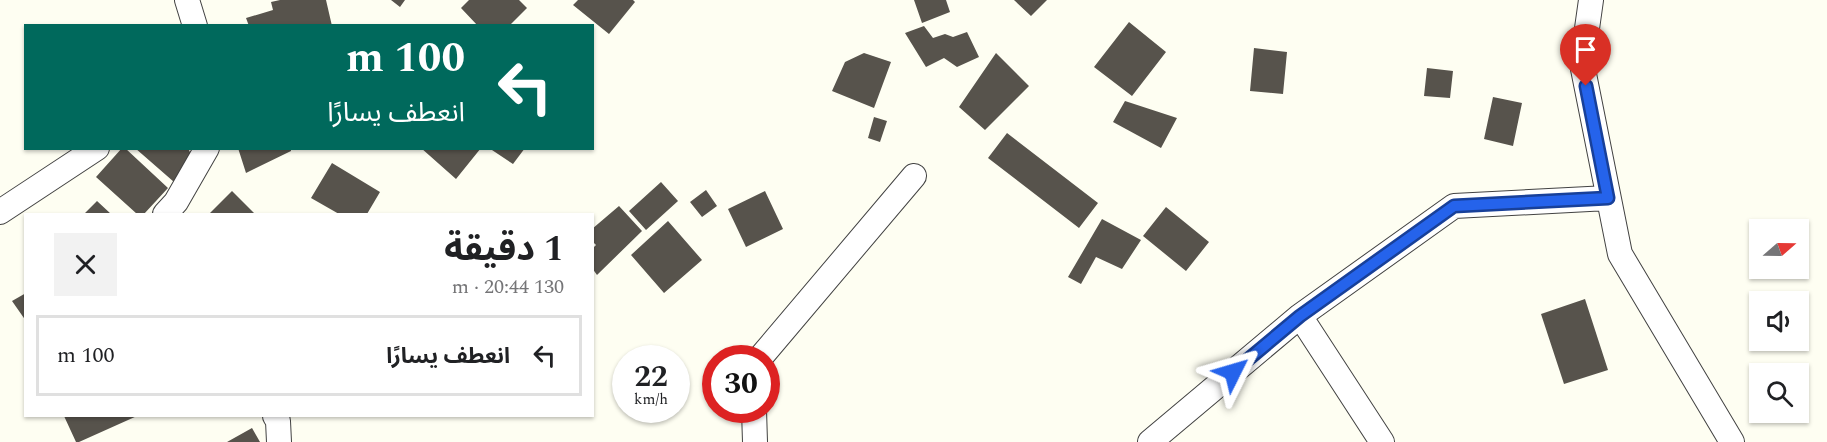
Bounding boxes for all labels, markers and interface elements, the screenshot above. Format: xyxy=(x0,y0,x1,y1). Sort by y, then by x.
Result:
pin xyxy=(1560,24,1611,86)
text: 100 m xyxy=(346,27,465,90)
icon: arrive xyxy=(1569,33,1602,66)
icon: left xyxy=(486,48,564,126)
text: انعطف يسارًا xyxy=(327,92,465,134)
north arrow xyxy=(1749,219,1809,279)
map controls xyxy=(1749,219,1809,423)
text: 1 دقيقة xyxy=(444,222,564,277)
button: close xyxy=(54,233,117,296)
text: 130 m · 20:44 xyxy=(452,272,564,302)
button: sound xyxy=(1749,291,1809,351)
text: 100 m xyxy=(57,339,114,372)
icon: left xyxy=(528,339,561,372)
text: انعطف يسارًا xyxy=(386,340,510,373)
position arrow xyxy=(1201,340,1265,404)
speed limit sign: 30 xyxy=(702,345,780,423)
text: 22 xyxy=(634,354,668,400)
button: search xyxy=(1749,363,1809,423)
text: km/h xyxy=(634,388,668,411)

